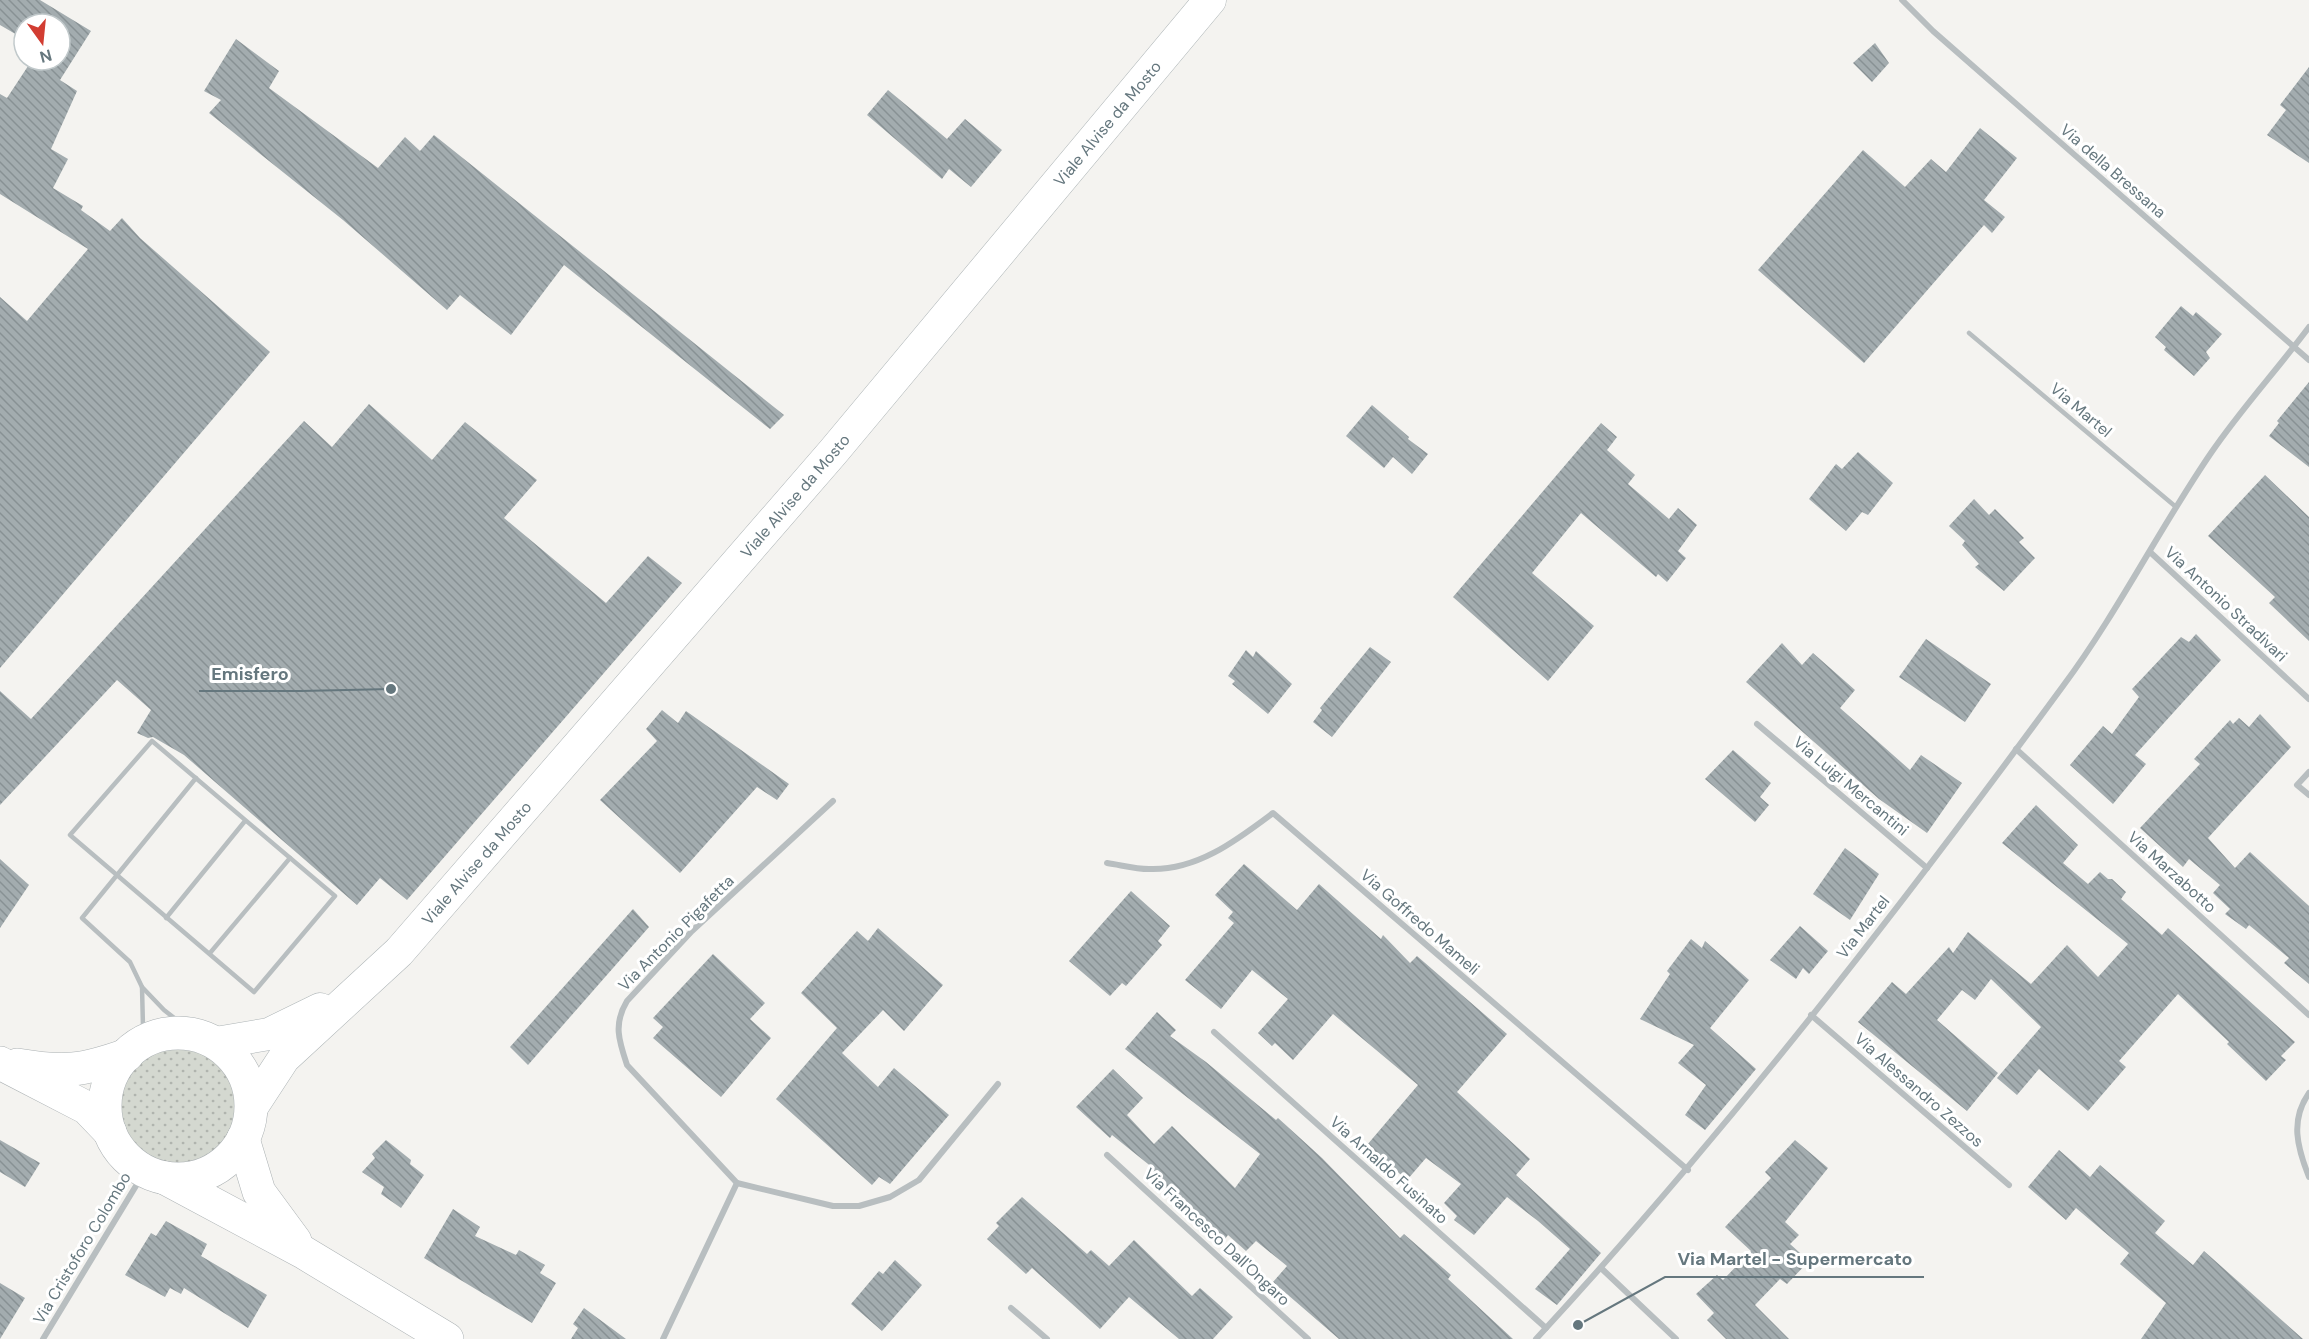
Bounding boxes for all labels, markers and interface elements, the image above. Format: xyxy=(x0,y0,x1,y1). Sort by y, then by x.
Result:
north arrow xyxy=(12,12,72,72)
text: N xyxy=(37,44,54,68)
street label: Viale Alvise da Mosto xyxy=(1049,56,1166,190)
street label: Via della Bressana xyxy=(2056,119,2170,223)
street label: Via Martel xyxy=(2046,378,2116,442)
street label: Viale Alvise da Mosto xyxy=(735,429,854,562)
street label: Via Antonio Stradivari xyxy=(2160,542,2292,666)
callout: Emisfero xyxy=(199,655,301,691)
text: Emisfero xyxy=(211,662,289,686)
street label: Via Luigi Mercantini xyxy=(1789,732,1913,840)
street label: Viale Alvise da Mosto xyxy=(417,797,536,929)
street label: Via Marzabotto xyxy=(2123,827,2221,917)
street label: Via Goffredo Mameli xyxy=(1356,864,1484,980)
street label: Via Antonio Pigafetta xyxy=(614,871,738,995)
street label: Via Martel xyxy=(1832,891,1894,963)
street label: Via Alessandro Zezzos xyxy=(1850,1028,1988,1152)
street label: Via Arnaldo Fusinato xyxy=(1325,1111,1453,1229)
street label: Via Francesco Dall'Ongaro xyxy=(1139,1164,1295,1310)
street label: Via Cristoforo Colombo xyxy=(28,1168,136,1328)
callout: Via Martel - Supermercato xyxy=(1665,1241,1924,1277)
text: Via Martel - Supermercato xyxy=(1677,1247,1913,1271)

